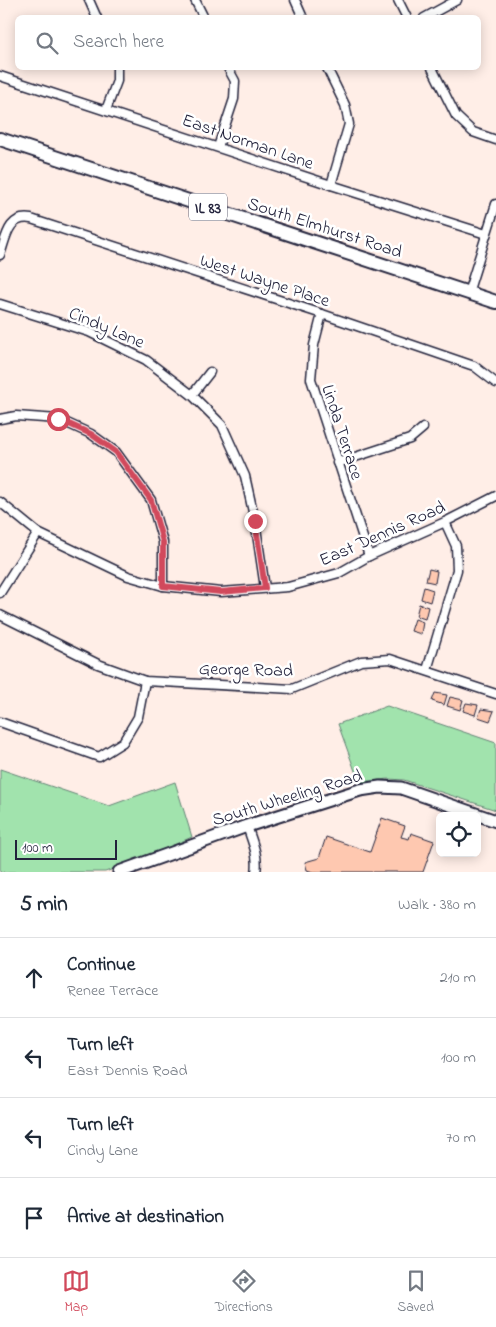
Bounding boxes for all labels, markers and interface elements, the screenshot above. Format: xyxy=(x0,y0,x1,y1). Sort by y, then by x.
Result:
search box xyxy=(15,15,481,70)
icon: search xyxy=(33,29,61,57)
text: Search here xyxy=(73,29,164,56)
street label: East Norman Lane xyxy=(178,108,318,178)
street label: South Elmhurst Road xyxy=(244,192,405,266)
road number: IL 83 xyxy=(189,193,227,220)
street label: West Wayne Place xyxy=(196,249,333,315)
street label: Cindy Lane xyxy=(64,301,149,357)
street label: Linda Terrace xyxy=(314,382,369,484)
route start xyxy=(47,408,70,431)
street label: East Dennis Road xyxy=(316,495,450,574)
route end xyxy=(244,510,267,533)
street label: George Road xyxy=(199,657,293,686)
street label: South Wheeling Road xyxy=(209,764,366,835)
map controls xyxy=(436,812,481,857)
button: locate xyxy=(436,812,481,857)
scale bar xyxy=(15,837,118,860)
text: 100 m xyxy=(22,838,53,859)
text: 5 min xyxy=(20,890,68,920)
text: Walk · 380 m xyxy=(398,893,476,917)
text: Continue xyxy=(67,952,135,979)
icon: ahead xyxy=(20,964,48,992)
text: 210 m xyxy=(440,966,476,990)
text: Renee Terrace xyxy=(67,979,158,1003)
text: Turn left xyxy=(67,1032,134,1059)
icon: left xyxy=(20,1044,48,1072)
text: 100 m xyxy=(441,1046,476,1070)
text: East Dennis Road xyxy=(67,1059,187,1083)
text: Turn left xyxy=(67,1112,134,1139)
icon: left xyxy=(20,1124,48,1152)
text: 70 m xyxy=(446,1126,476,1150)
text: Cindy Lane xyxy=(67,1139,138,1163)
icon: arrive xyxy=(20,1204,48,1232)
text: Arrive at destination xyxy=(67,1204,224,1231)
tab: Map xyxy=(62,1267,90,1318)
tab: Directions xyxy=(215,1267,273,1318)
tab: Saved xyxy=(397,1267,434,1318)

